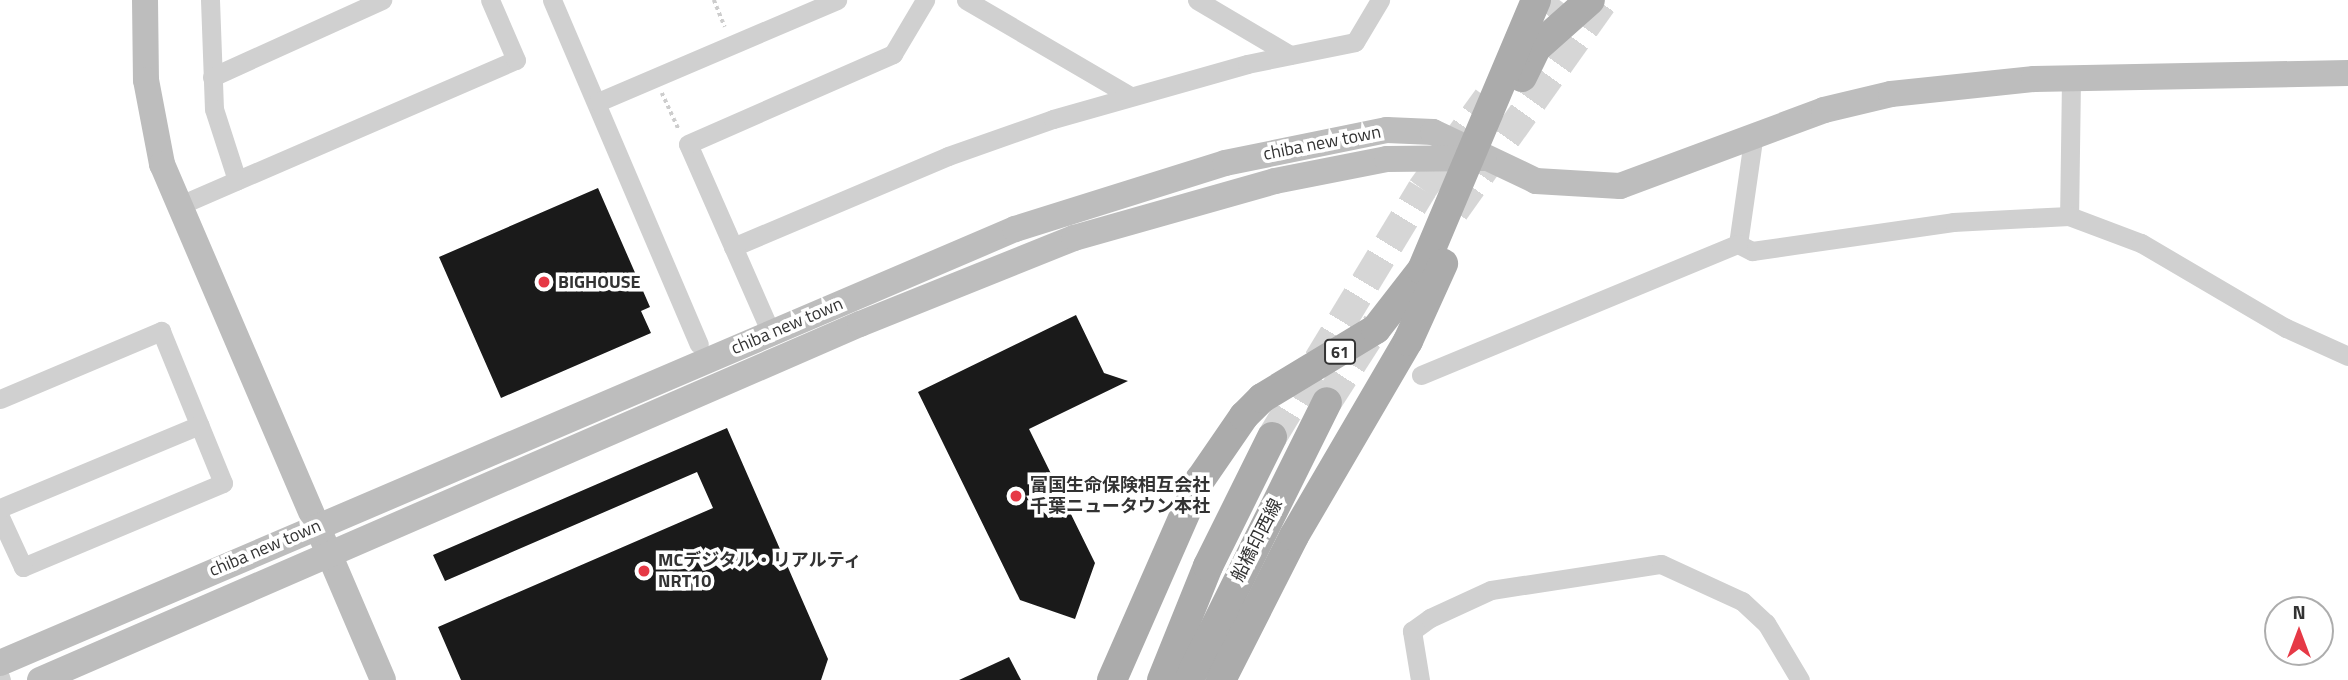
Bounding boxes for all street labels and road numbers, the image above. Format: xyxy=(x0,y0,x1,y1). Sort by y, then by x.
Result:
street label: chiba new town xyxy=(1261,121,1383,165)
street label: chiba new town xyxy=(728,293,846,359)
road number: 61 xyxy=(1322,340,1358,364)
street label: 船橋印西線 xyxy=(1227,495,1287,585)
street label: chiba new town xyxy=(206,515,324,581)

